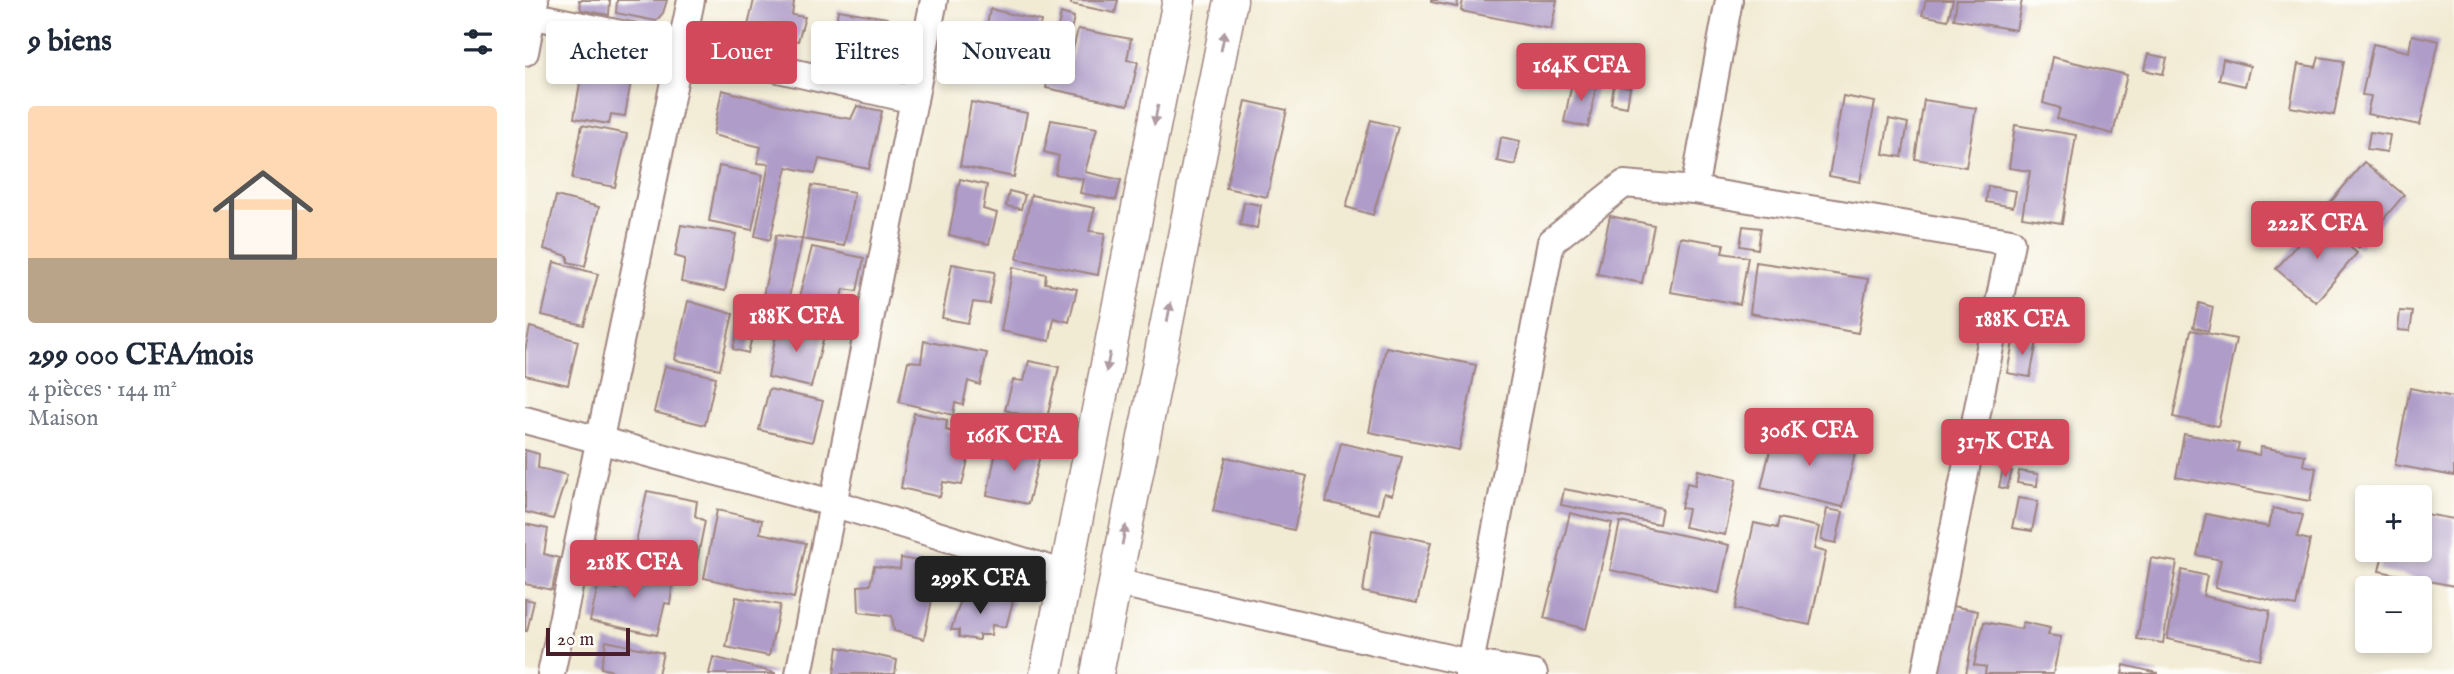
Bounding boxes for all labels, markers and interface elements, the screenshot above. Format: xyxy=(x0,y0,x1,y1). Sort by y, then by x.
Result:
chip: Acheter xyxy=(546,21,672,84)
chip: Louer xyxy=(686,21,797,84)
chip: Filtres xyxy=(811,21,923,84)
chip: Nouveau xyxy=(937,21,1075,84)
text: 9 biens xyxy=(28,23,112,61)
icon: filters xyxy=(459,23,497,61)
one-way arrow xyxy=(1218,30,1229,52)
pin: 164K CFA xyxy=(1509,43,1653,103)
text: 164K CFA xyxy=(1532,51,1630,80)
one-way arrow xyxy=(1150,104,1161,126)
icon: home xyxy=(200,152,326,278)
pin: 222K CFA xyxy=(2245,202,2389,261)
text: 222K CFA xyxy=(2267,209,2367,238)
pin: 188K CFA xyxy=(724,294,868,354)
pin: 188K CFA xyxy=(1950,298,2094,357)
one-way arrow xyxy=(1163,301,1174,323)
text: 188K CFA xyxy=(749,302,843,331)
text: 188K CFA xyxy=(1975,305,2069,334)
text: 299 000 CFA/mois xyxy=(28,337,253,375)
one-way arrow xyxy=(1102,351,1113,373)
text: 4 pièces · 144 m² xyxy=(28,375,177,404)
text: Maison xyxy=(28,404,98,433)
pin: 306K CFA xyxy=(1737,408,1881,468)
pin: 166K CFA xyxy=(942,414,1086,473)
text: 306K CFA xyxy=(1760,416,1858,445)
pin: 317K CFA xyxy=(1933,420,2077,479)
text: 166K CFA xyxy=(966,421,1062,450)
text: 317K CFA xyxy=(1957,427,2053,456)
map controls xyxy=(2355,485,2432,653)
button: + xyxy=(2355,485,2432,562)
one-way arrow xyxy=(1119,524,1130,546)
pin: 218K CFA xyxy=(562,540,706,600)
text: 218K CFA xyxy=(586,548,682,577)
pin: 299K CFA xyxy=(908,556,1052,616)
text: 299K CFA xyxy=(931,564,1029,593)
button: − xyxy=(2355,576,2432,653)
scale bar xyxy=(546,625,630,657)
text: 20 m xyxy=(557,628,594,652)

